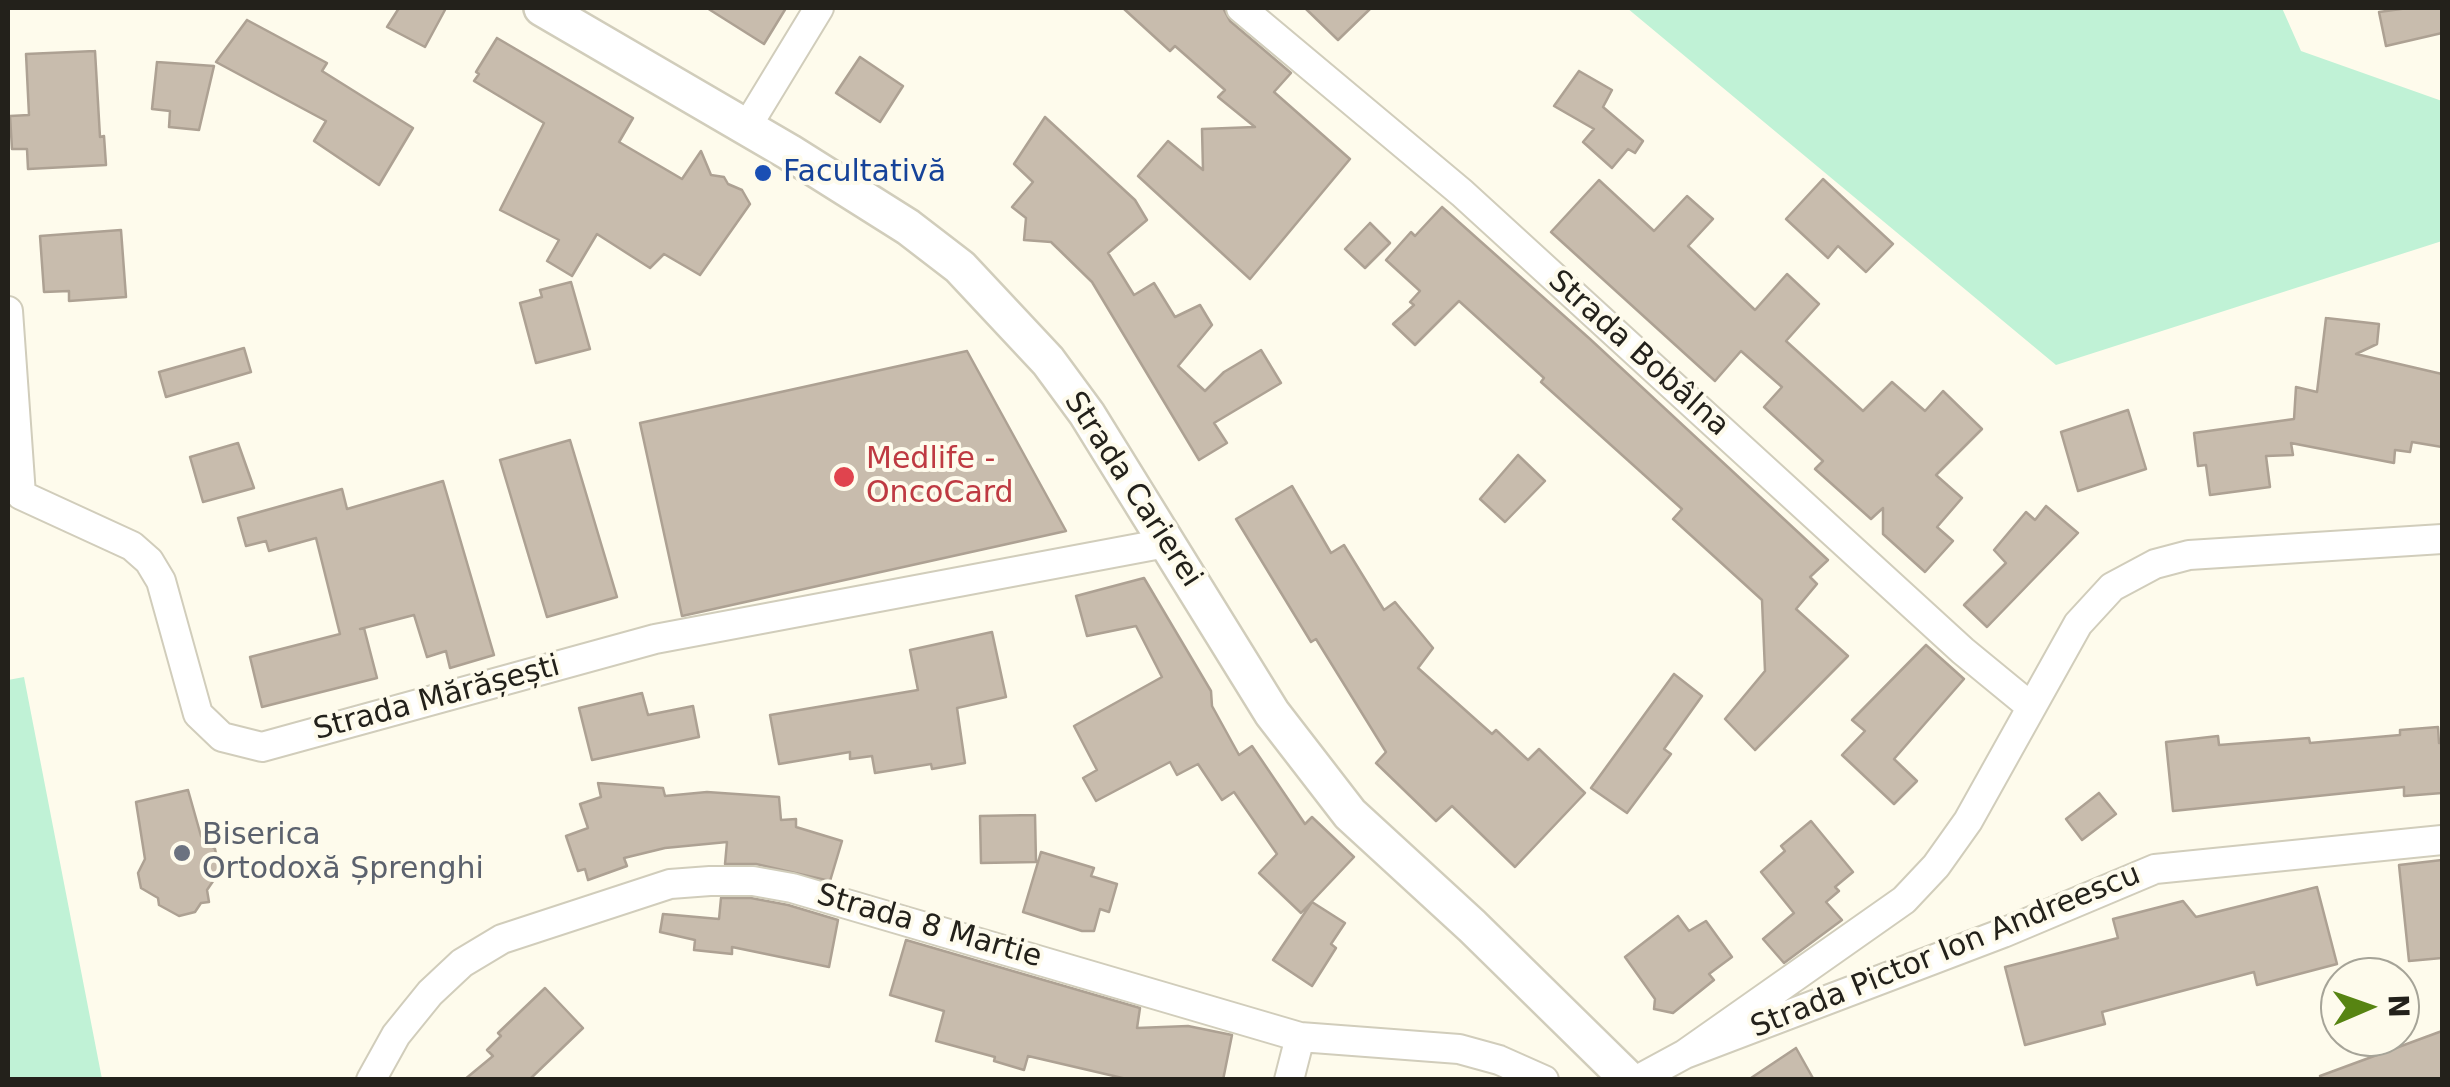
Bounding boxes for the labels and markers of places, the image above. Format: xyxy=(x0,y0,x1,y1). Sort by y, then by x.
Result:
place label: Facultativă xyxy=(783,155,946,191)
marker: Facultativă xyxy=(752,162,774,184)
place label: Medlife - OncoCard xyxy=(866,442,1014,512)
marker: Medlife - OncoCard xyxy=(831,464,857,490)
place label: Biserica Ortodoxă Șprenghi xyxy=(202,818,484,888)
marker: Biserica Ortodoxă Șprenghi xyxy=(171,842,193,864)

